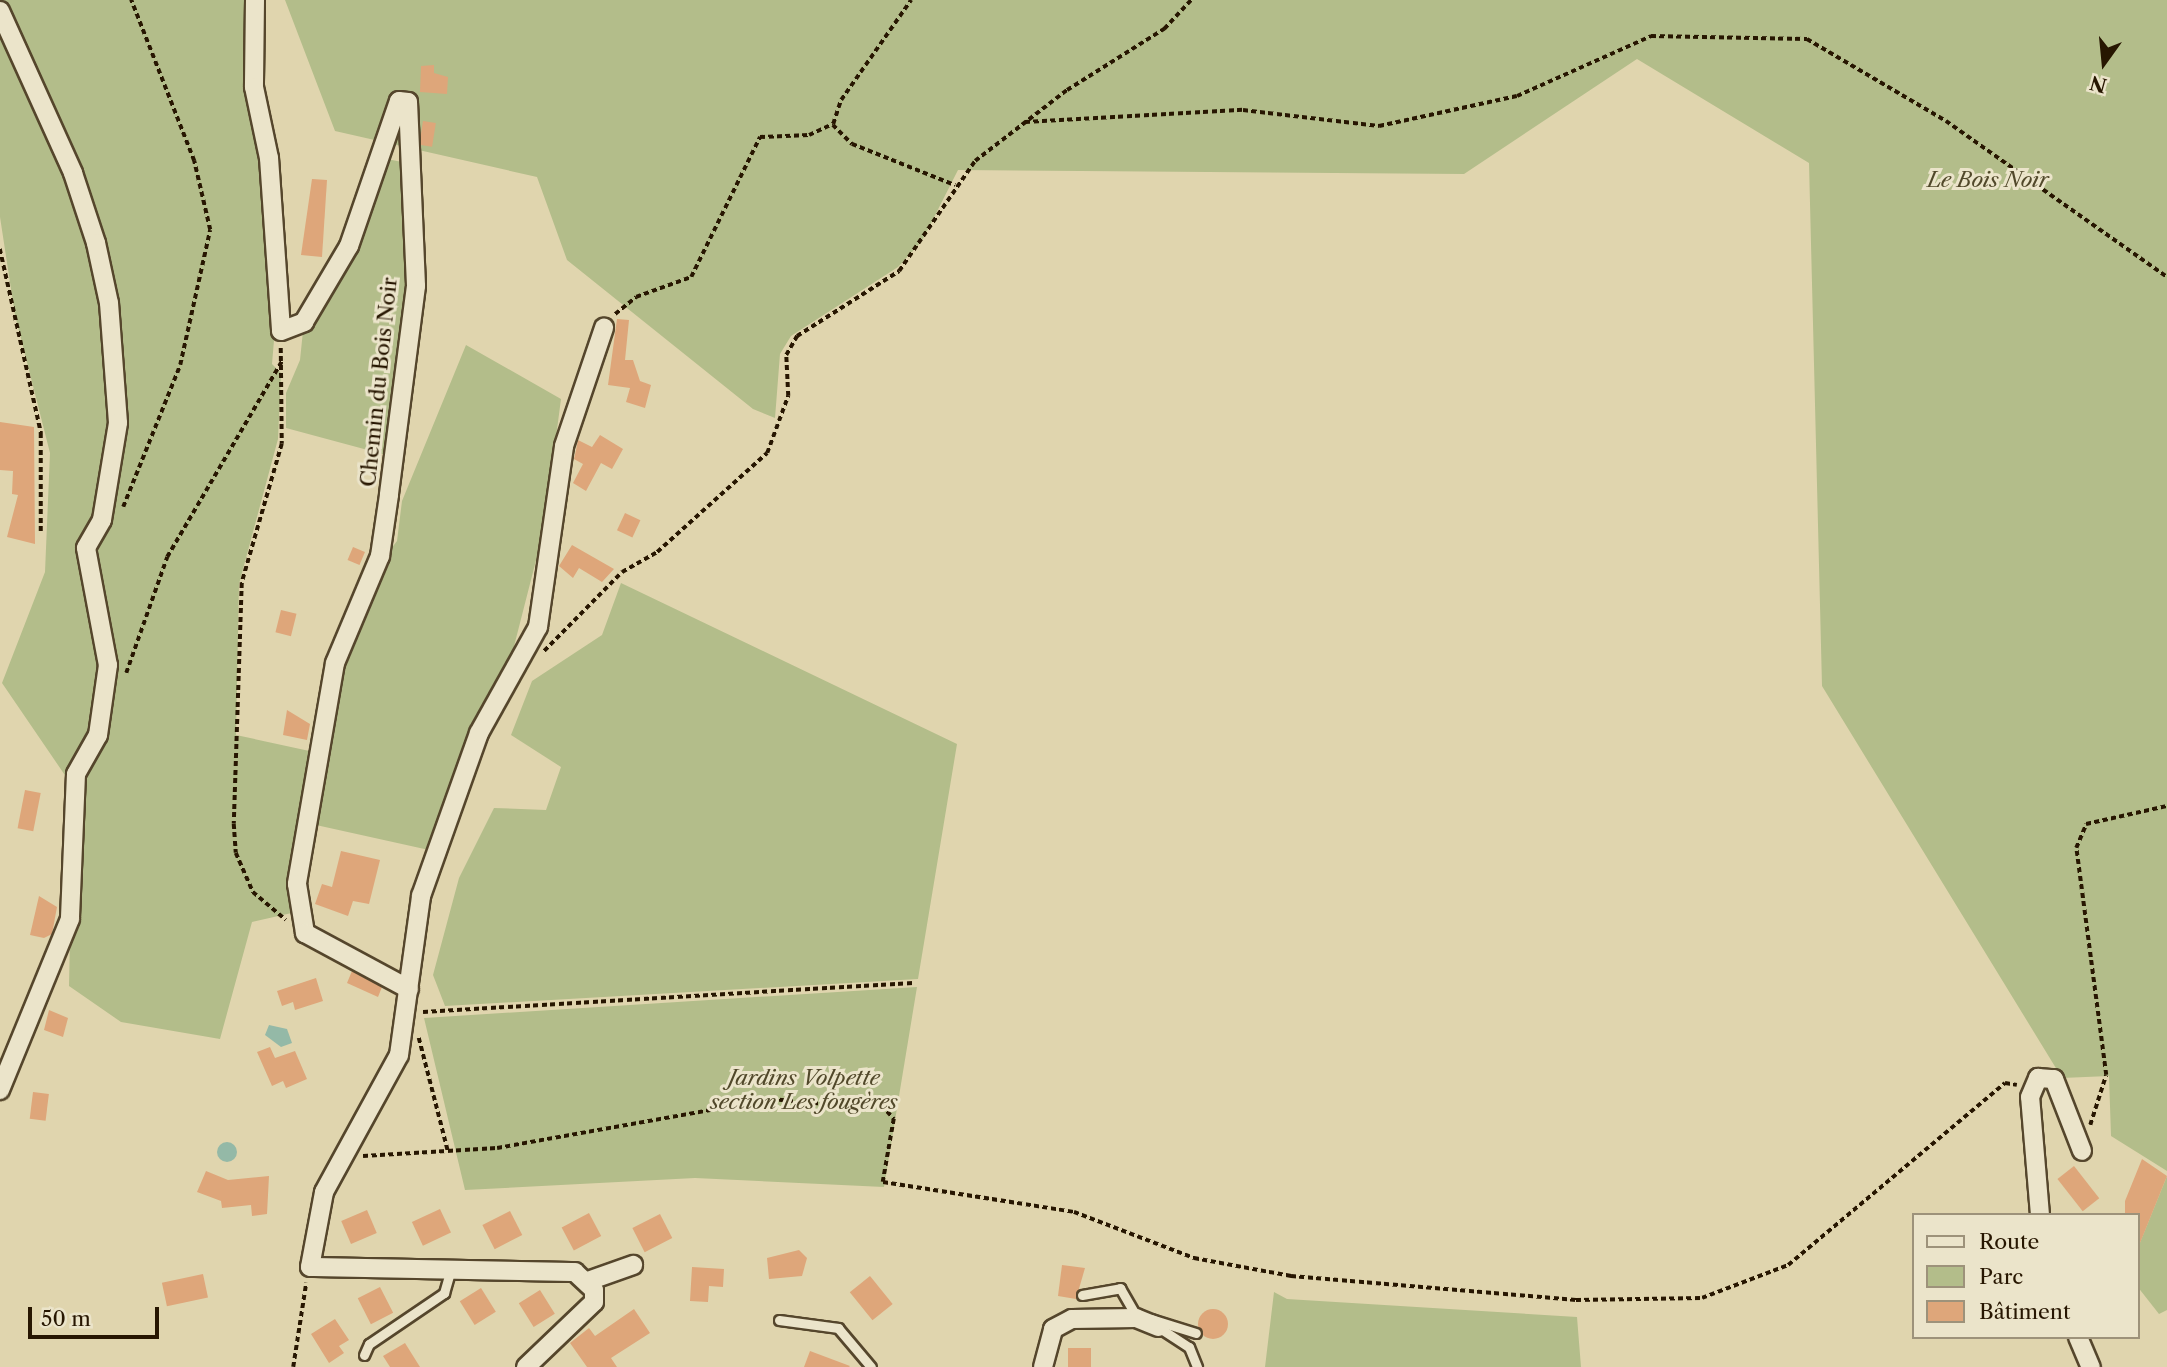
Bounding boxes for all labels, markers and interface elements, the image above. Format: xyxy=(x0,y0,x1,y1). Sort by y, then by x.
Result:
north arrow xyxy=(2069,28,2139,98)
text: N xyxy=(2087,71,2109,97)
park label: Le Bois Noir xyxy=(1927,167,2049,193)
street label: Chemin du Bois Noir xyxy=(355,276,403,488)
park label: Jardins Volpette section Les fougères xyxy=(710,1065,898,1115)
legend xyxy=(1912,1213,2139,1339)
text: Route xyxy=(1979,1229,2039,1254)
text: Parc xyxy=(1979,1264,2023,1289)
scale bar xyxy=(32,1294,163,1338)
text: Bâtiment xyxy=(1979,1299,2070,1324)
text: 50 m xyxy=(41,1306,91,1331)

